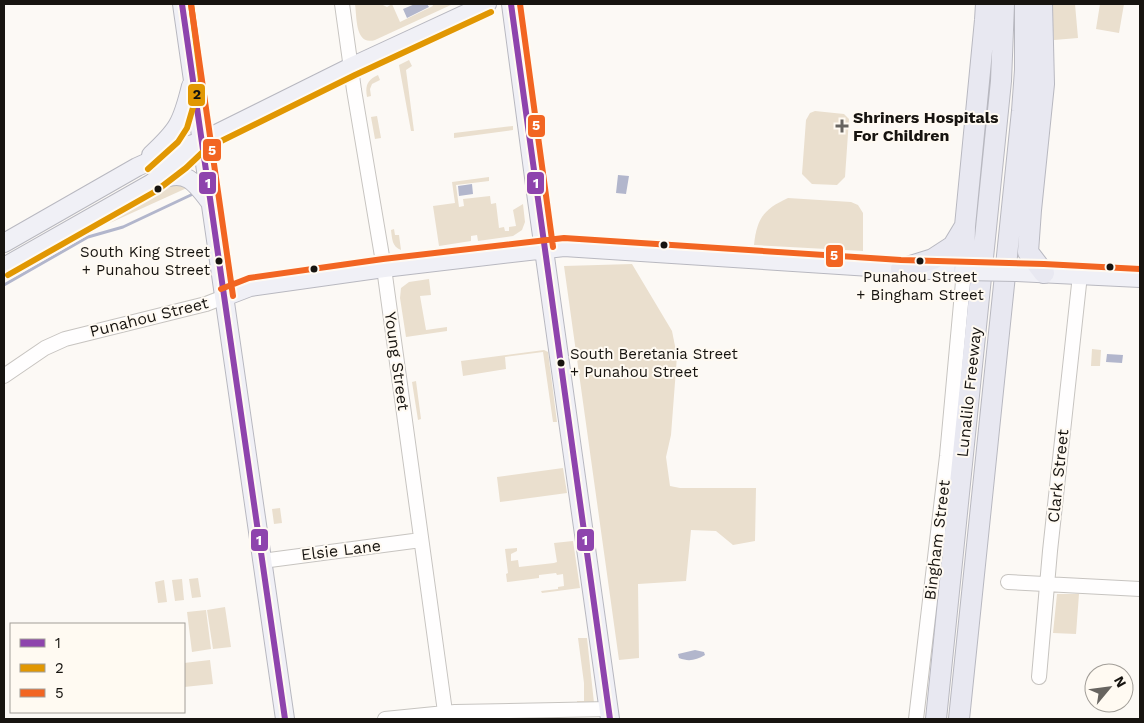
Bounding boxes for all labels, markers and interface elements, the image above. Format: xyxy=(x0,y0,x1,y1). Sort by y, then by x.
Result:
line badge: 2 xyxy=(187,83,206,107)
text: 2 xyxy=(193,86,201,102)
place label: Shriners Hospitals For Children xyxy=(853,108,999,145)
line badge: 5 xyxy=(527,114,546,138)
text: 5 xyxy=(532,117,540,133)
marker: Shriners Hospitals For Children xyxy=(835,119,849,133)
line badge: 5 xyxy=(202,138,222,162)
text: 5 xyxy=(208,142,216,158)
line badge: 1 xyxy=(198,171,217,195)
line badge: 1 xyxy=(526,171,545,195)
text: 1 xyxy=(205,175,211,191)
text: 1 xyxy=(533,175,539,191)
unlabelled marker xyxy=(153,184,163,194)
unlabelled marker xyxy=(659,240,669,250)
place label: South King Street + Punahou Street xyxy=(80,243,211,279)
line badge: 5 xyxy=(825,244,844,268)
text: 5 xyxy=(830,247,838,263)
marker: South King Street + Punahou Street xyxy=(214,256,224,266)
marker: Punahou Street + Bingham Street xyxy=(915,256,925,266)
unlabelled marker xyxy=(1105,262,1115,272)
unlabelled marker xyxy=(309,264,319,274)
place label: Punahou Street + Bingham Street xyxy=(856,268,984,304)
street label: Punahou Street xyxy=(88,293,211,341)
street label: Young Street xyxy=(381,310,413,412)
street label: Lunalilo Freeway xyxy=(953,325,985,458)
place label: South Beretania Street + Punahou Street xyxy=(570,345,738,381)
marker: South Beretania Street + Punahou Street xyxy=(556,358,566,368)
street label: Clark Street xyxy=(1044,428,1072,524)
street label: Bingham Street xyxy=(920,479,954,601)
line badge: 1 xyxy=(250,528,269,552)
line badge: 1 xyxy=(576,528,595,552)
text: 1 xyxy=(256,532,262,548)
text: 1 xyxy=(582,532,588,548)
street label: Elsie Lane xyxy=(300,536,382,564)
legend xyxy=(10,623,185,713)
text: 1 xyxy=(55,634,61,652)
text: 2 xyxy=(55,659,64,677)
north arrow xyxy=(1084,663,1134,713)
text: N xyxy=(1111,673,1130,690)
text: 5 xyxy=(55,684,64,702)

